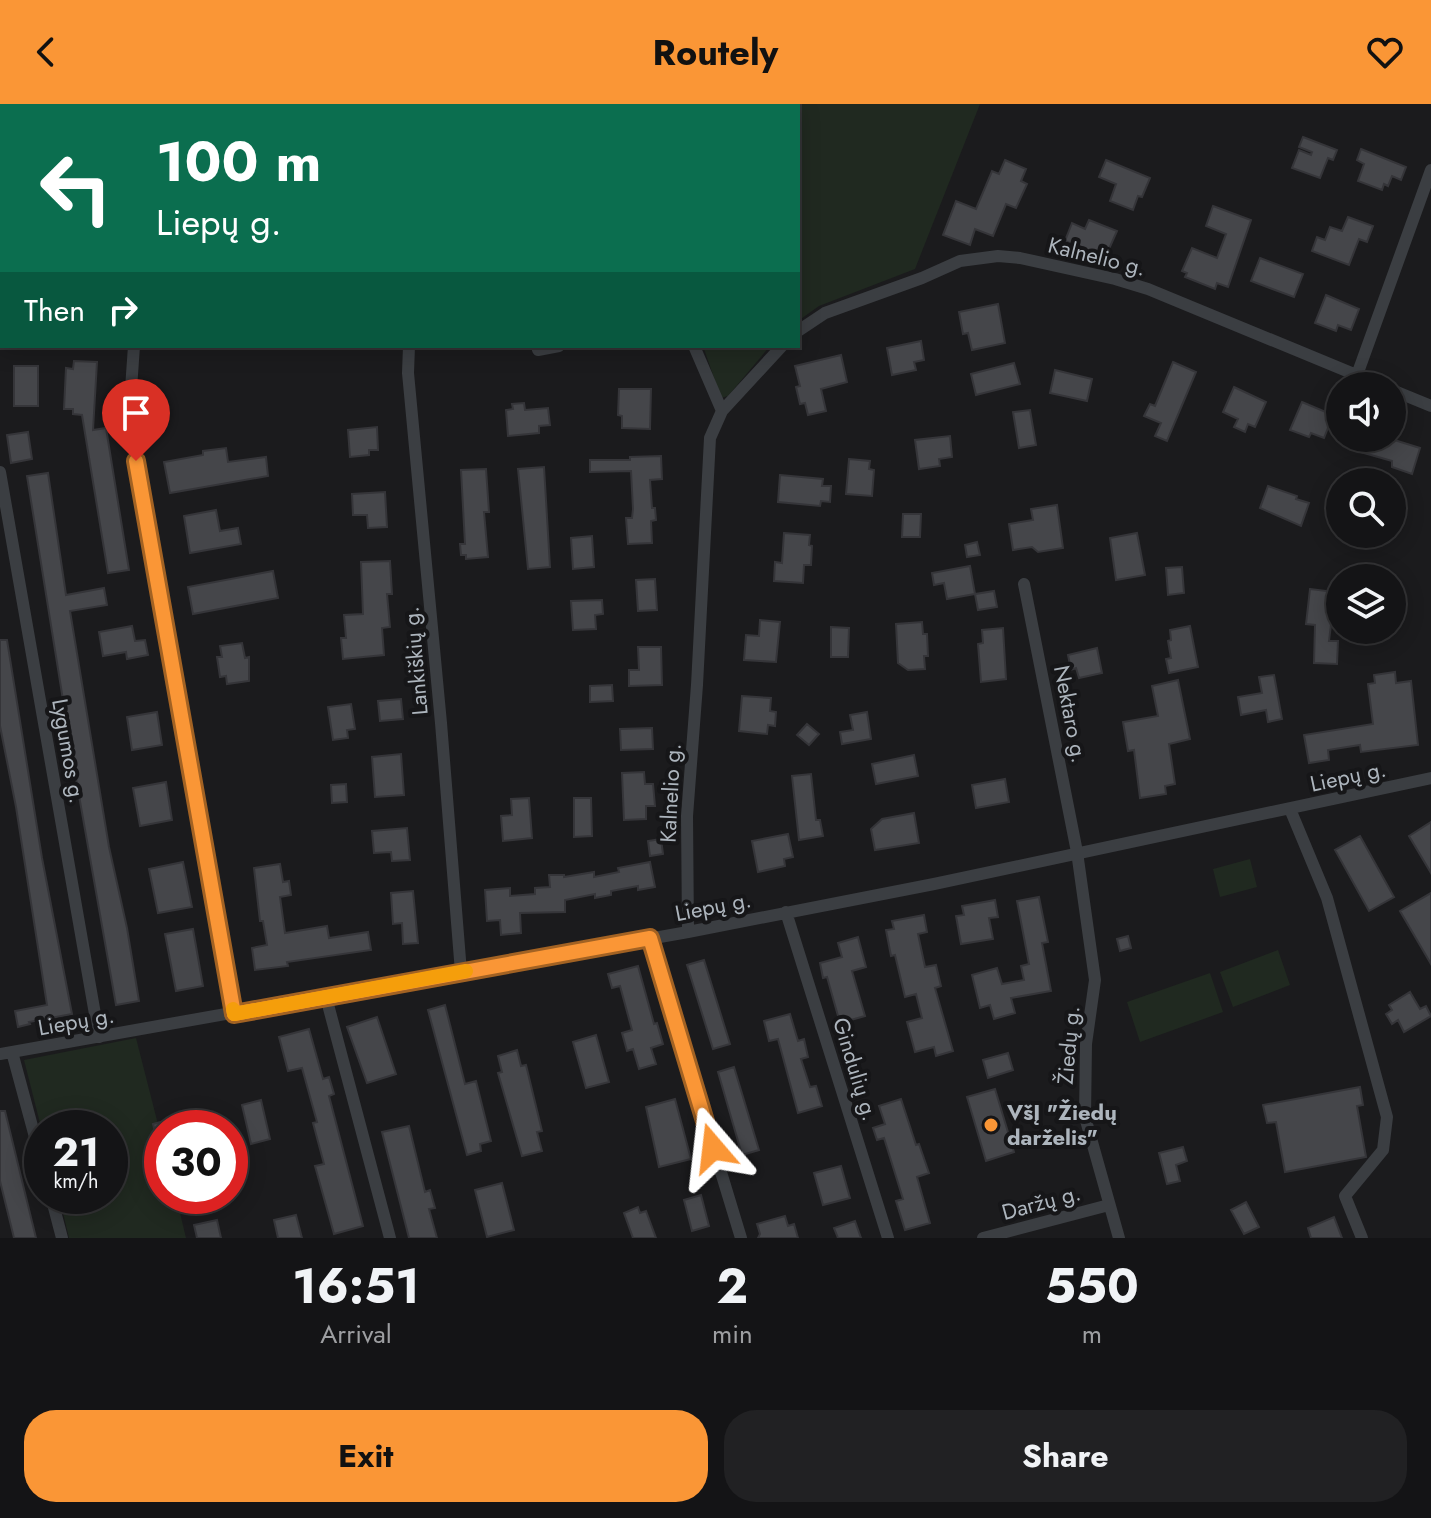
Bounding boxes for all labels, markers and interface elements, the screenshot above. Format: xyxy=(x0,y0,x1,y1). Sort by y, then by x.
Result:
text: Routely xyxy=(653,26,778,78)
icon: back xyxy=(24,30,68,74)
icon: heart xyxy=(1363,30,1407,74)
text: 100 m xyxy=(156,121,321,202)
icon: left xyxy=(24,136,128,240)
text: Liepų g. xyxy=(156,196,282,248)
street label: Kalnelio g. xyxy=(1045,228,1149,284)
icon: right xyxy=(101,288,145,332)
text: Then xyxy=(24,289,85,332)
map controls xyxy=(1326,372,1406,644)
button: sound xyxy=(1326,372,1406,452)
pin xyxy=(102,379,170,461)
icon: arrive xyxy=(114,391,158,435)
button: search xyxy=(1326,468,1406,548)
button: layers xyxy=(1326,564,1406,644)
street label: Lankiškių g. xyxy=(394,605,436,717)
street label: Nektaro g. xyxy=(1046,662,1096,766)
street label: Lygumos g. xyxy=(44,696,94,806)
street label: Kalnelio g. xyxy=(651,742,689,844)
street label: Liepų g. xyxy=(1307,752,1389,800)
street label: Liepų g. xyxy=(672,883,754,929)
street label: Liepų g. xyxy=(35,999,117,1043)
street label: Žiedų g. xyxy=(1049,1004,1087,1086)
street label: Gindulių g. xyxy=(825,1013,887,1125)
place label: VšĮ "Žiedų darželis" xyxy=(1006,1096,1117,1153)
position arrow xyxy=(671,1106,755,1190)
speed limit sign: 30 xyxy=(144,1110,248,1214)
marker: VšĮ "Žiedų darželis" xyxy=(982,1116,1000,1134)
text: 21 xyxy=(53,1123,99,1181)
text: km/h xyxy=(53,1167,99,1196)
street label: Daržų g. xyxy=(998,1176,1084,1228)
text: 16:51 xyxy=(292,1252,420,1321)
text: 2 xyxy=(717,1252,748,1321)
text: 550 xyxy=(1045,1252,1139,1321)
text: Arrival xyxy=(320,1315,392,1353)
text: min xyxy=(712,1315,753,1353)
text: m xyxy=(1082,1315,1102,1353)
button: Exit xyxy=(24,1410,708,1502)
button: Share xyxy=(724,1410,1407,1502)

